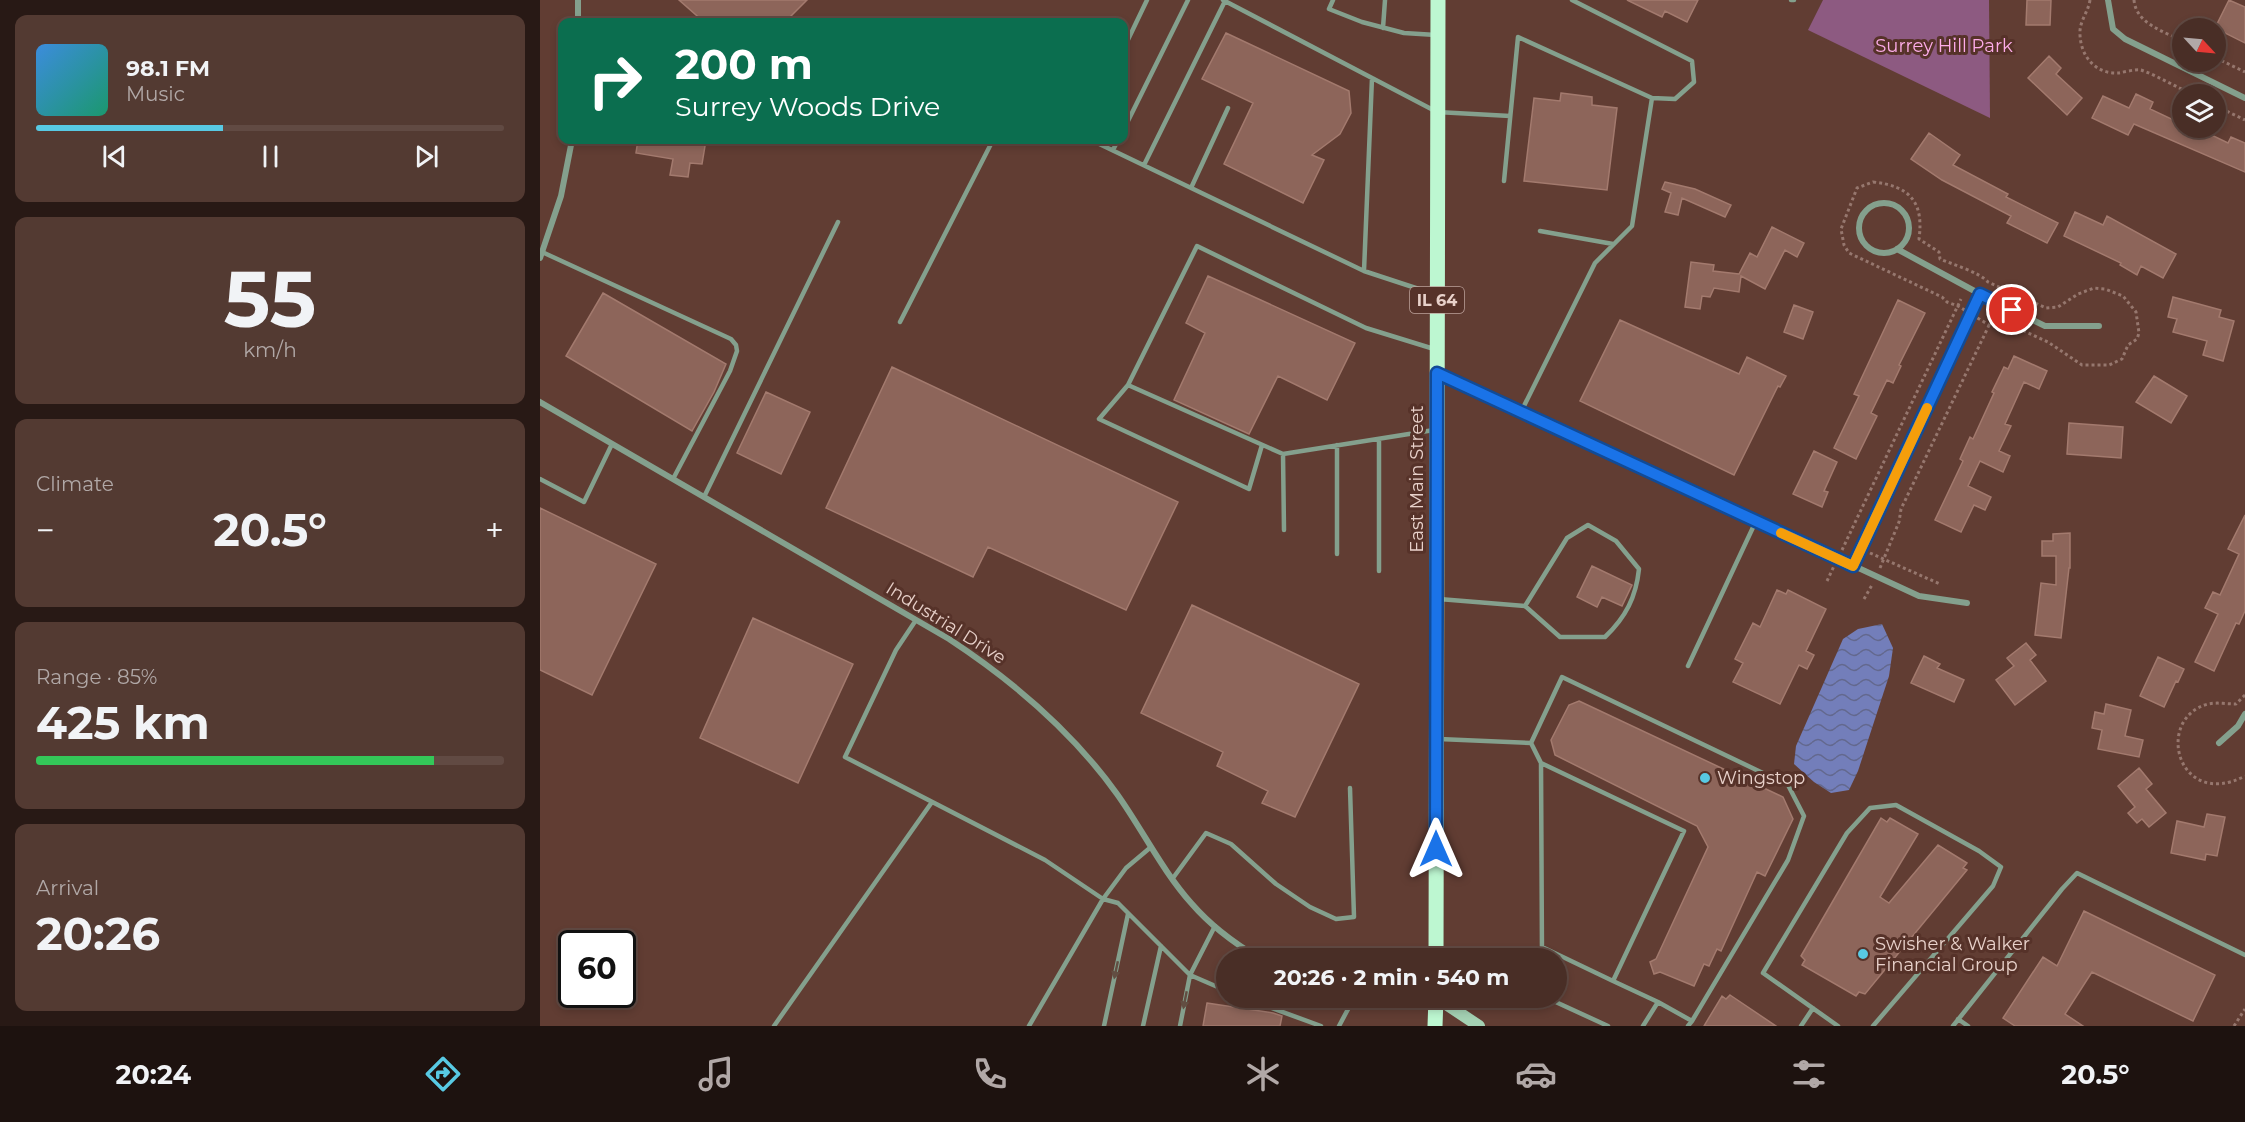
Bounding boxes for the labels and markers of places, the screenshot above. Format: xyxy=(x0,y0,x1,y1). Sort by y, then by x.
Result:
pin xyxy=(1986,284,2037,335)
place label: Wingstop xyxy=(1717,767,1805,789)
marker: Wingstop xyxy=(1698,771,1712,785)
place label: Swisher & Walker Financial Group xyxy=(1875,933,2030,976)
marker: Swisher & Walker Financial Group xyxy=(1856,947,1870,961)

